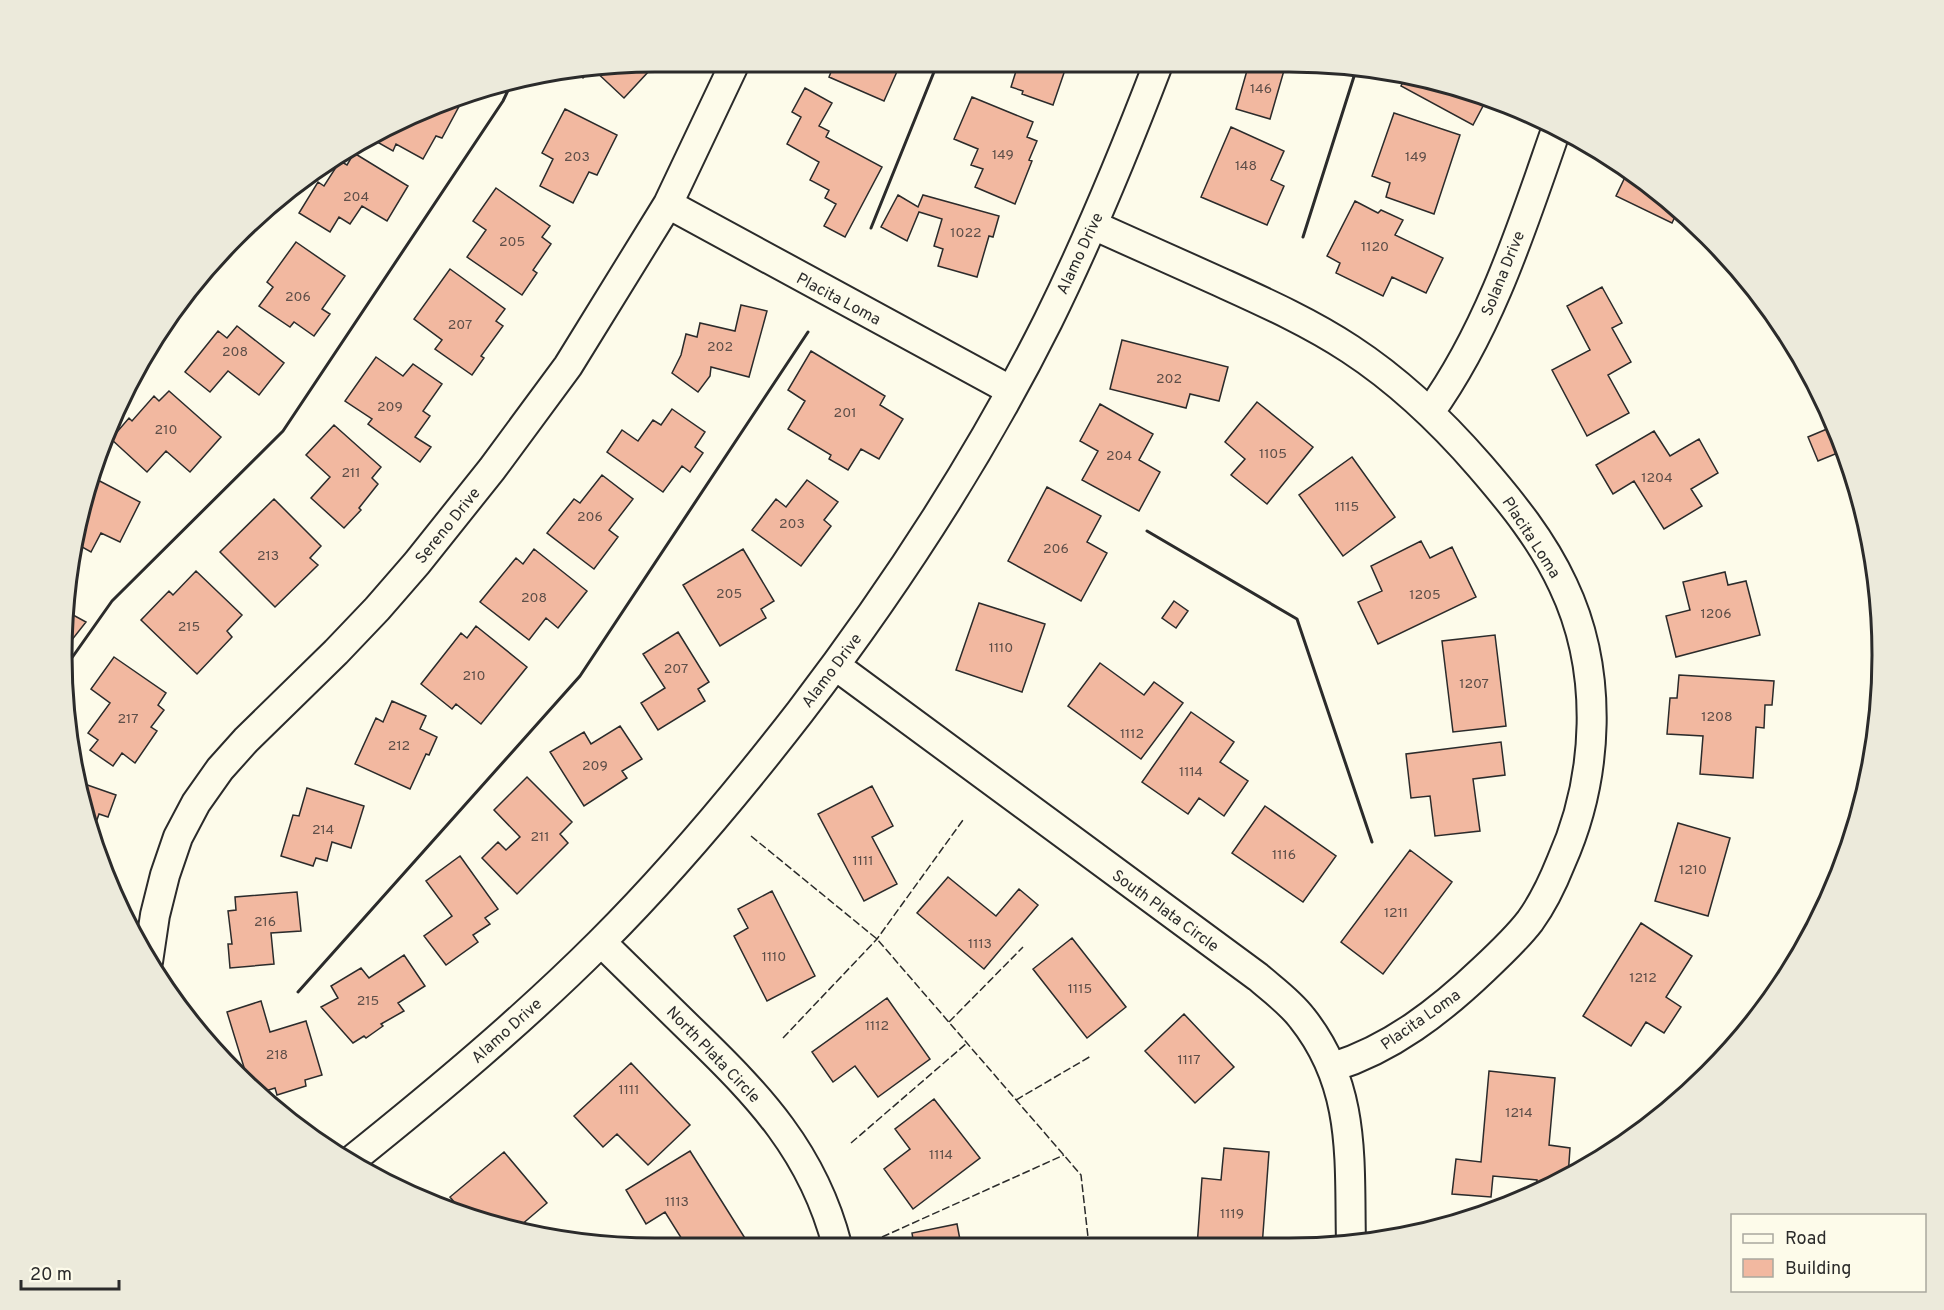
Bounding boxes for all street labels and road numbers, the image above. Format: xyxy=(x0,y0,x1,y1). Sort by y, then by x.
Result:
street label: Alamo Drive xyxy=(1053,210,1108,298)
street label: Solana Drive xyxy=(1478,228,1530,319)
street label: Placita Loma xyxy=(792,269,884,330)
street label: Sereno Drive xyxy=(412,484,485,568)
street label: Placita Loma xyxy=(1497,494,1564,582)
street label: Alamo Drive xyxy=(798,630,867,712)
street label: South Plata Circle xyxy=(1107,866,1222,957)
street label: Placita Loma xyxy=(1377,986,1465,1055)
street label: Alamo Drive xyxy=(468,995,547,1068)
street label: North Plata Circle xyxy=(661,1003,764,1108)

